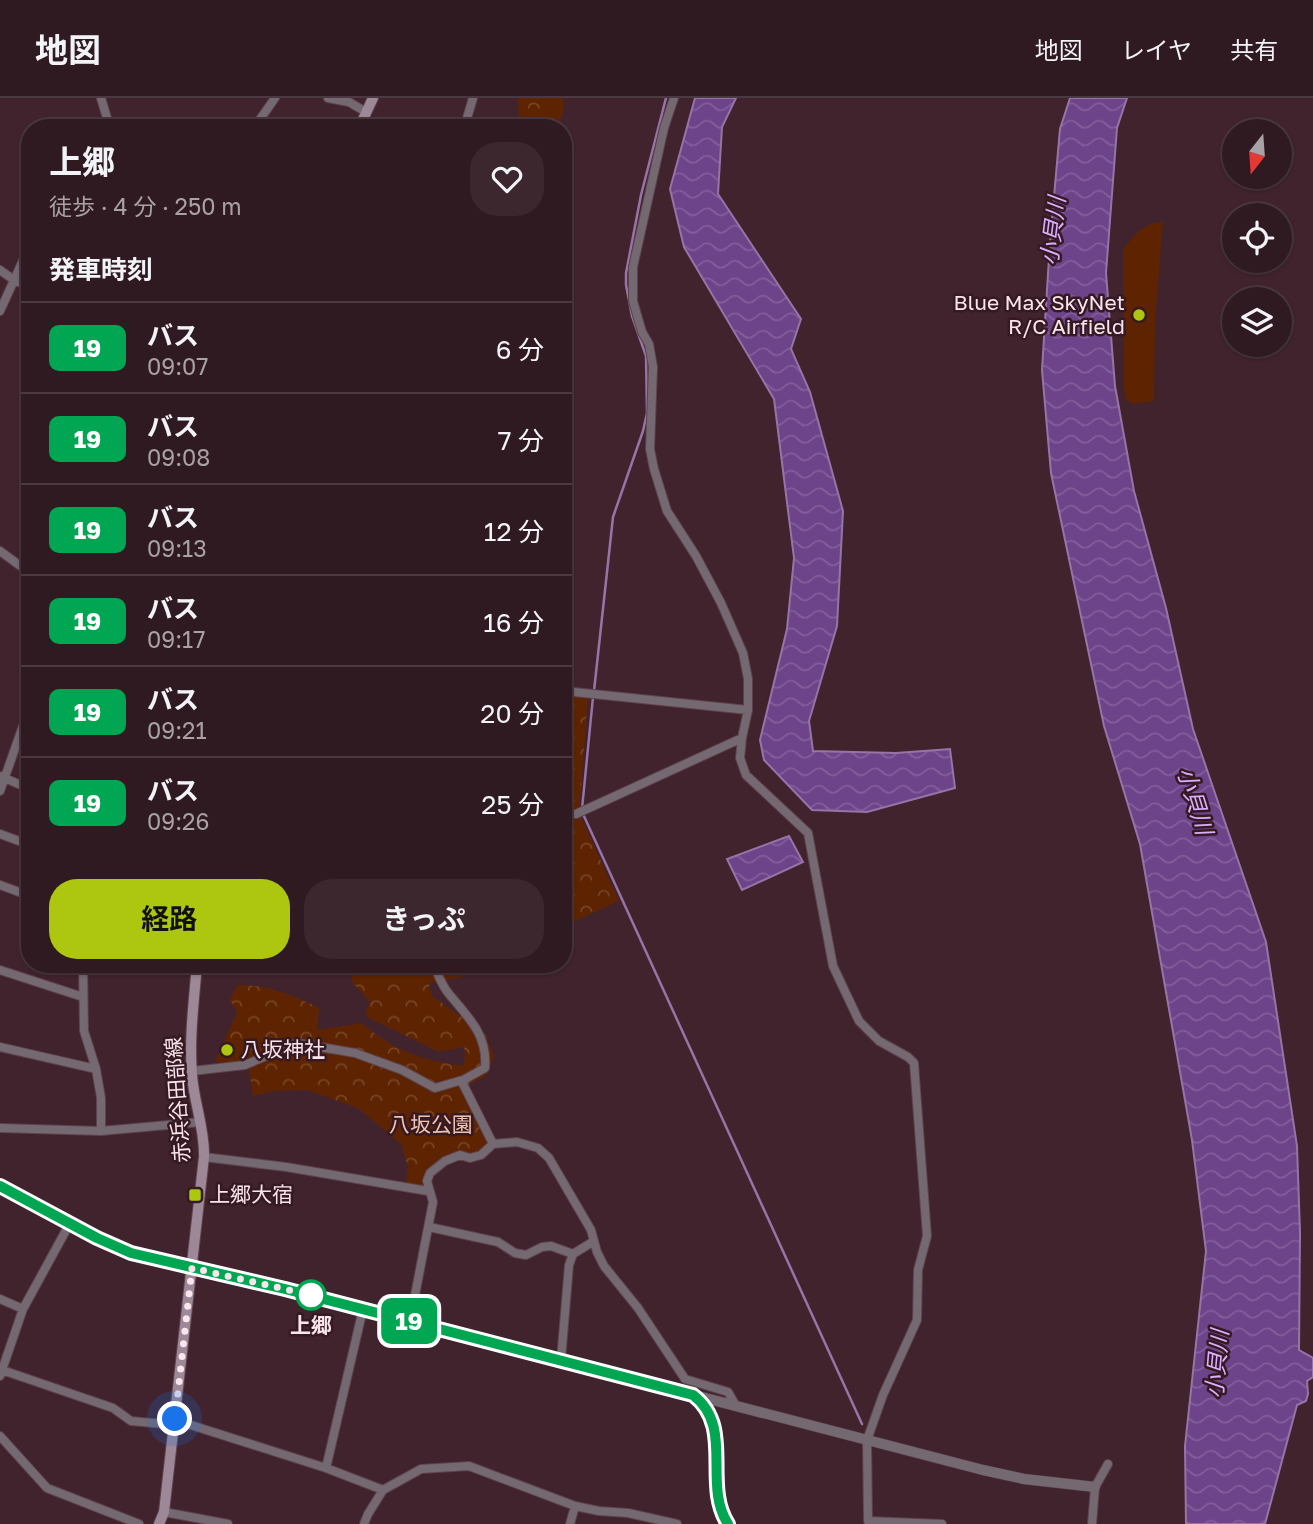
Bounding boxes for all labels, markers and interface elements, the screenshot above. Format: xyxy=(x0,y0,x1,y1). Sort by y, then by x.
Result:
text: 地図 xyxy=(35,30,101,69)
text: 地図 xyxy=(1035,35,1083,64)
text: レイヤ xyxy=(1121,35,1192,64)
text: 共有 xyxy=(1230,35,1278,64)
north arrow xyxy=(1222,119,1292,189)
map controls xyxy=(1222,119,1292,357)
text: 上郷 xyxy=(49,142,115,181)
button: heart xyxy=(470,142,544,216)
text: 徒歩 · 4 分 · 250 m xyxy=(49,192,242,220)
water label: 小貝川 xyxy=(1034,192,1070,267)
button: locate xyxy=(1222,203,1292,273)
text: 発車時刻 xyxy=(49,254,153,285)
button: layers xyxy=(1222,287,1292,357)
place label: Blue Max SkyNet R/C Airfield xyxy=(954,289,1125,339)
marker: Blue Max SkyNet R/C Airfield xyxy=(1131,307,1147,323)
text: バス xyxy=(147,320,199,351)
text: 19 xyxy=(74,333,101,362)
text: 6 分 xyxy=(496,334,544,365)
text: 09:07 xyxy=(147,352,209,380)
text: バス xyxy=(147,411,199,442)
text: 19 xyxy=(74,424,101,453)
text: 7 分 xyxy=(498,425,544,456)
text: 09:08 xyxy=(147,443,210,471)
text: バス xyxy=(147,502,199,533)
text: 19 xyxy=(74,515,101,544)
text: 12 分 xyxy=(484,516,544,547)
text: 09:13 xyxy=(147,534,207,562)
text: バス xyxy=(147,593,199,624)
text: 19 xyxy=(74,606,101,635)
text: 16 分 xyxy=(483,607,544,638)
text: 09:17 xyxy=(147,625,205,653)
text: バス xyxy=(147,684,199,715)
text: 19 xyxy=(74,697,101,726)
text: 20 分 xyxy=(480,698,544,729)
text: 09:21 xyxy=(147,716,207,744)
water label: 小貝川 xyxy=(1172,764,1220,841)
text: バス xyxy=(147,775,199,806)
text: 19 xyxy=(74,788,101,817)
text: 25 分 xyxy=(481,789,544,820)
text: 09:26 xyxy=(147,807,209,835)
button: 経路 xyxy=(49,879,290,959)
button: きっぷ xyxy=(304,879,544,959)
street label: 赤浜谷田部線 xyxy=(160,1036,194,1164)
place label: 八坂神社 xyxy=(241,1036,325,1062)
marker: 八坂神社 xyxy=(219,1042,235,1058)
park label: 八坂公園 xyxy=(389,1111,473,1137)
place label: 上郷大宿 xyxy=(209,1181,293,1207)
marker: 上郷大宿 xyxy=(187,1187,203,1203)
marker: 上郷 xyxy=(296,1280,326,1310)
line badge: 19 xyxy=(378,1298,440,1344)
text: 19 xyxy=(395,1306,423,1335)
place label: 上郷 xyxy=(290,1312,332,1338)
water label: 小貝川 xyxy=(1199,1325,1233,1400)
your location xyxy=(157,1401,192,1436)

